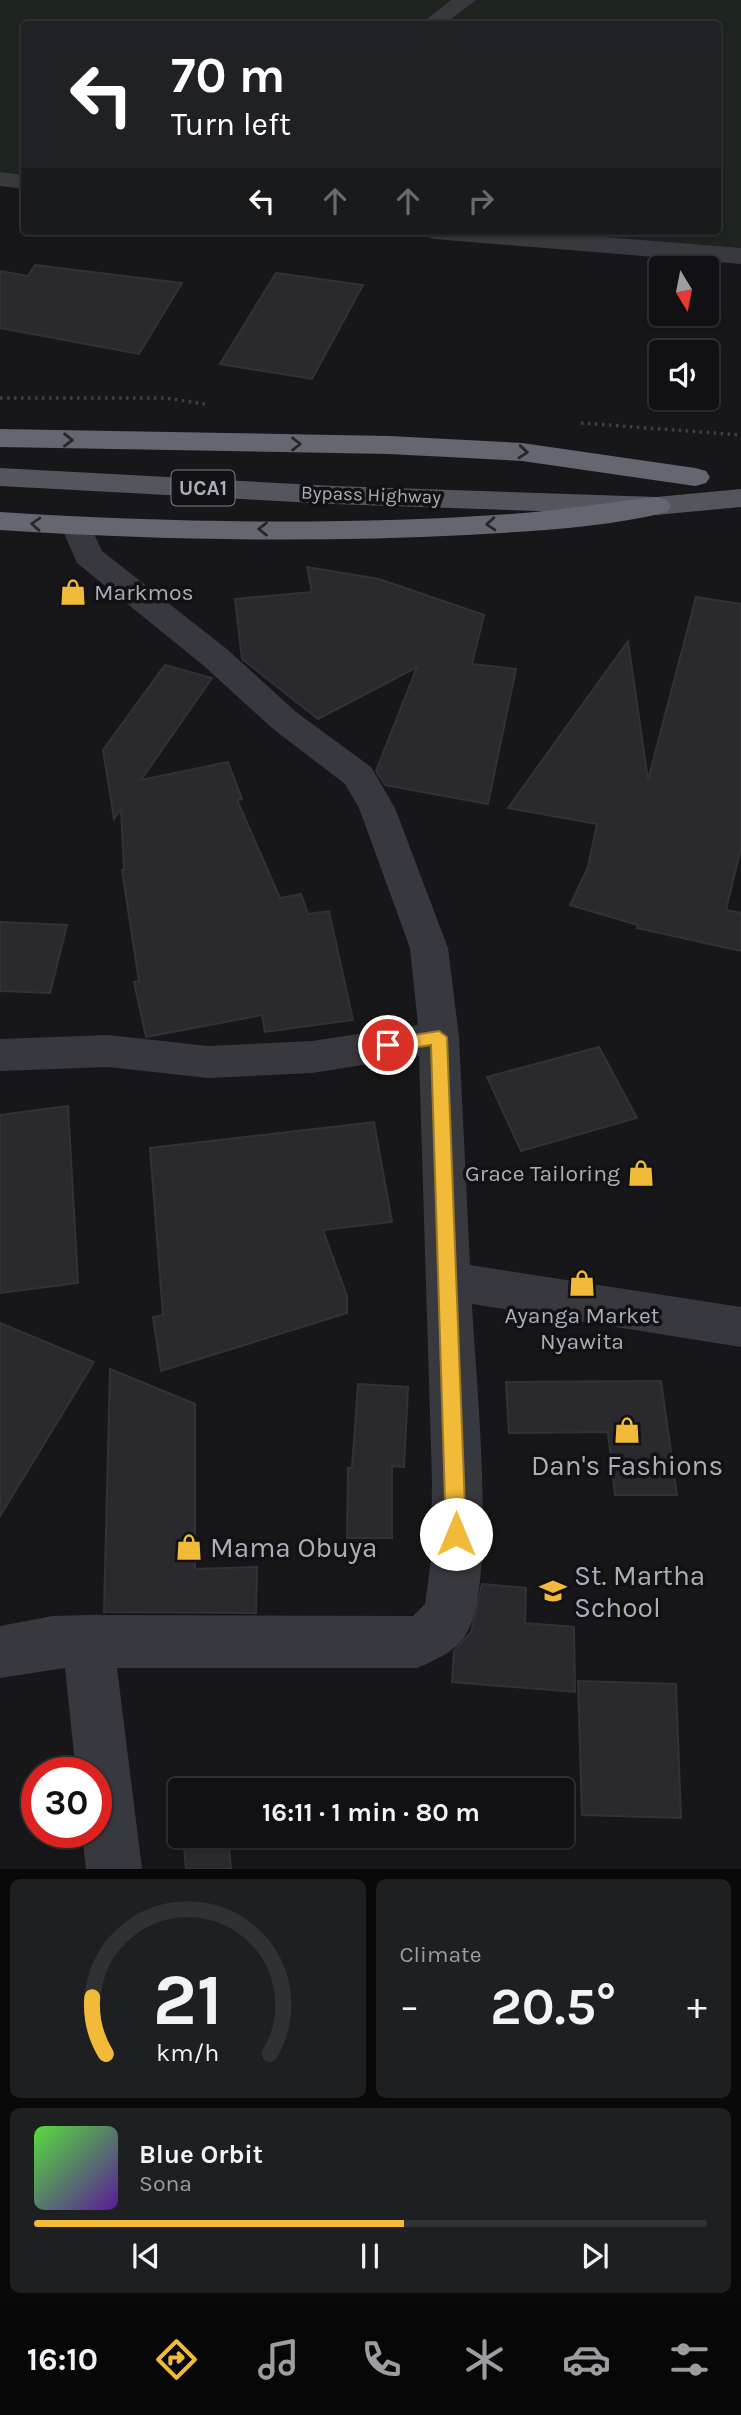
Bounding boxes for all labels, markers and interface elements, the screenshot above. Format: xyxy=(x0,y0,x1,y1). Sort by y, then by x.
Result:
text: 70 m xyxy=(171,47,285,104)
icon: left xyxy=(56,49,147,140)
text: Turn left xyxy=(171,106,291,143)
icon: left xyxy=(243,182,281,220)
icon: ahead xyxy=(316,182,354,220)
icon: ahead xyxy=(389,182,427,220)
icon: right xyxy=(462,182,500,220)
north arrow xyxy=(649,256,719,326)
map controls xyxy=(649,256,719,410)
button: sound xyxy=(649,340,719,410)
one-way arrow xyxy=(63,432,74,448)
one-way arrow xyxy=(291,436,301,452)
one-way arrow xyxy=(518,444,529,459)
road number: UCA1 xyxy=(172,470,234,505)
street label: Bypass Highway xyxy=(300,482,442,508)
one-way arrow xyxy=(30,516,41,531)
one-way arrow xyxy=(485,516,496,531)
one-way arrow xyxy=(258,521,268,537)
shop icon: Markmos xyxy=(58,577,88,607)
place label: Markmos xyxy=(94,579,194,606)
pin xyxy=(358,1015,418,1075)
icon: arrive xyxy=(369,1026,407,1064)
shop icon: Grace Tailoring xyxy=(626,1158,656,1188)
place label: Grace Tailoring xyxy=(465,1160,620,1187)
shop icon: Ayanga Market Nyawita xyxy=(567,1268,597,1298)
place label: Ayanga Market Nyawita xyxy=(505,1302,660,1355)
shop icon: Dan's Fashions xyxy=(612,1415,642,1445)
place label: Dan's Fashions xyxy=(531,1449,723,1482)
position arrow xyxy=(419,1497,493,1571)
place label: Mama Obuya xyxy=(210,1531,377,1564)
shop icon: Mama Obuya xyxy=(174,1532,204,1562)
place label: St. Martha School xyxy=(574,1559,705,1624)
school or university icon: St. Martha School xyxy=(538,1576,568,1606)
speed limit sign: 30 xyxy=(21,1757,112,1848)
text: 16:11 · 1 min · 80 m xyxy=(262,1797,480,1828)
text: Climate xyxy=(400,1941,482,1968)
text: 21 xyxy=(153,1958,223,2043)
text: 20.5° xyxy=(490,1976,616,2037)
text: − xyxy=(400,1984,419,2029)
text: + xyxy=(687,1984,707,2029)
text: km/h xyxy=(156,2038,219,2067)
text: Blue Orbit xyxy=(139,2139,263,2170)
text: Sona xyxy=(139,2170,192,2197)
icon: previous xyxy=(127,2237,165,2275)
icon: pause xyxy=(351,2237,389,2275)
icon: next xyxy=(576,2237,614,2275)
icon: directions xyxy=(152,2335,201,2384)
icon: music xyxy=(254,2335,303,2384)
icon: phone xyxy=(357,2335,406,2384)
icon: climate xyxy=(460,2335,509,2384)
icon: car xyxy=(562,2335,611,2384)
icon: filters xyxy=(665,2335,714,2384)
text: 16:10 xyxy=(27,2341,98,2378)

